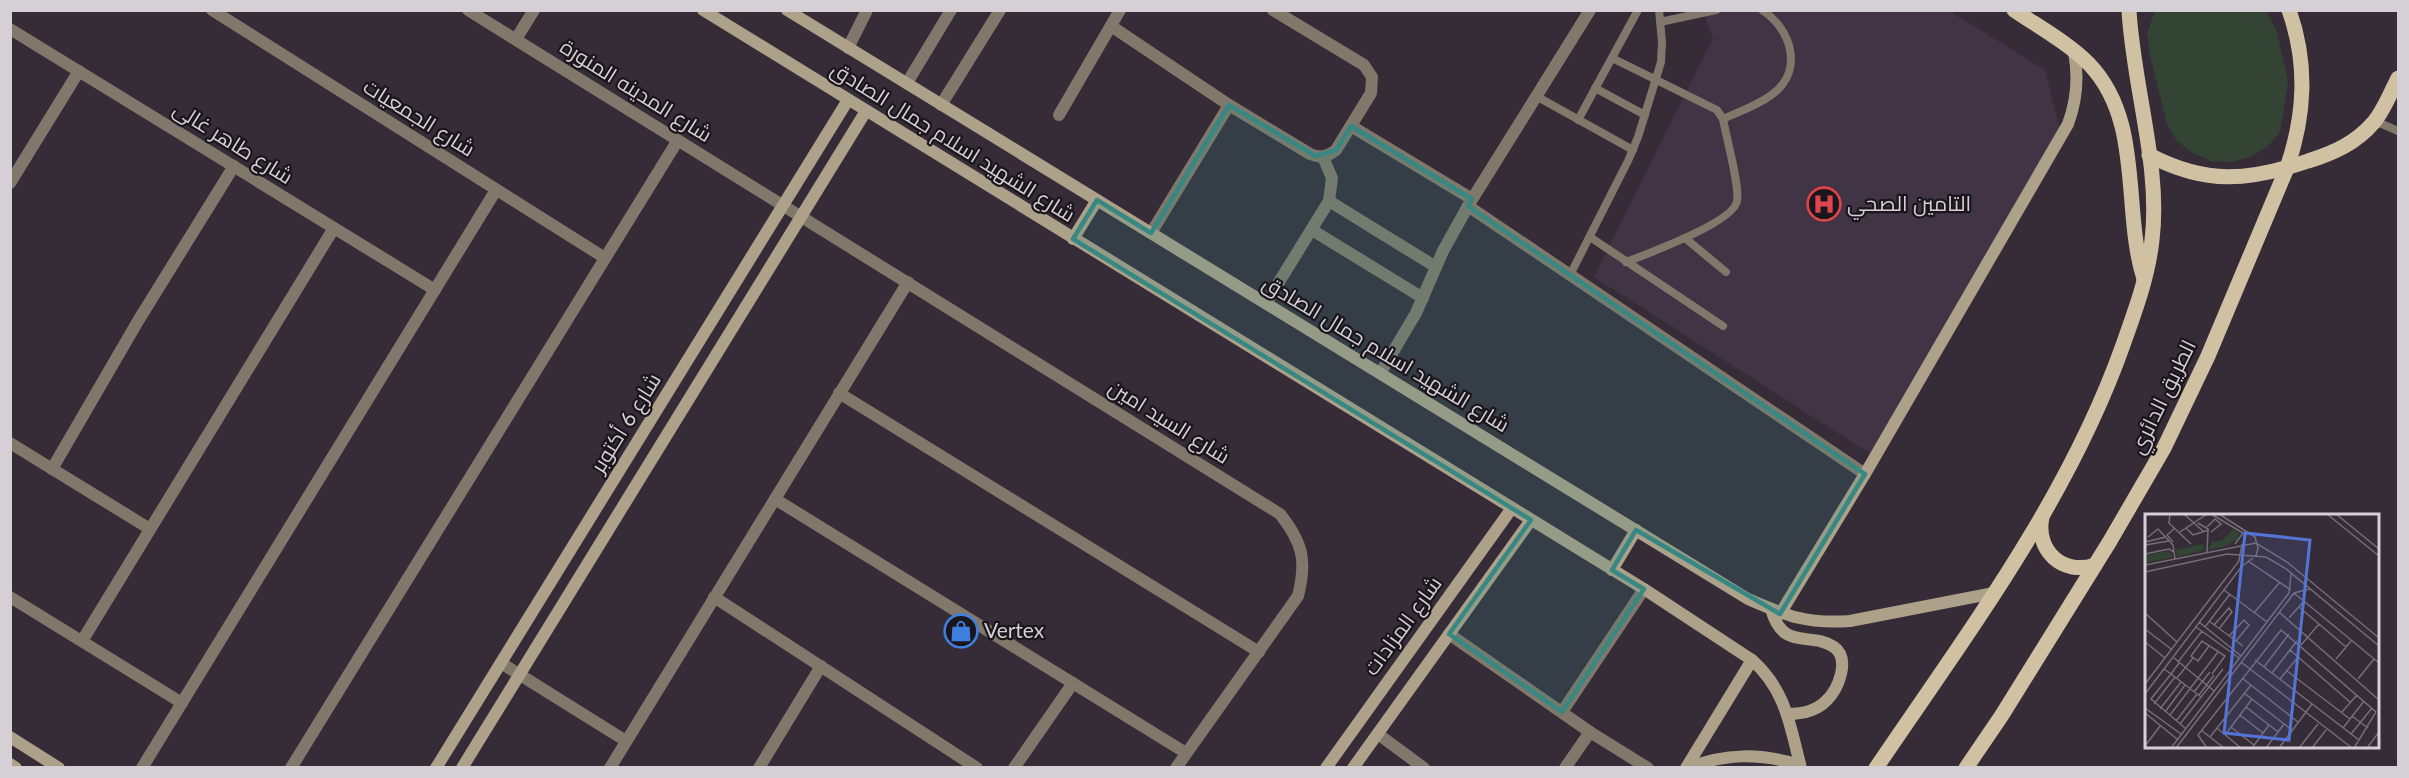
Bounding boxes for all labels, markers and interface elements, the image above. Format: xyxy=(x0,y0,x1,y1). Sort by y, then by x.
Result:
street label: شارع المدينه المنورة xyxy=(555,33,717,149)
street label: شارع الشهيد اسلام جمال الصادق xyxy=(826,55,1080,229)
street label: شارع الجمعيات xyxy=(358,73,480,163)
street label: شارع طاهر غالى xyxy=(168,95,298,191)
hospital icon: التامين الصحي xyxy=(1806,186,1842,222)
place label: التامين الصحي xyxy=(1847,190,1971,220)
street label: شارع الشهيد اسلام جمال الصادق xyxy=(1258,269,1514,439)
street label: الطريق الدائري xyxy=(2123,335,2205,460)
street label: شارع 6 أكتوبر xyxy=(584,368,668,479)
street label: شارع السيد امين xyxy=(1103,373,1235,471)
inset map xyxy=(2145,514,2379,748)
street label: شارع المزادات xyxy=(1358,571,1448,681)
shop icon: Vertex xyxy=(943,613,979,649)
place label: Vertex xyxy=(984,617,1045,642)

